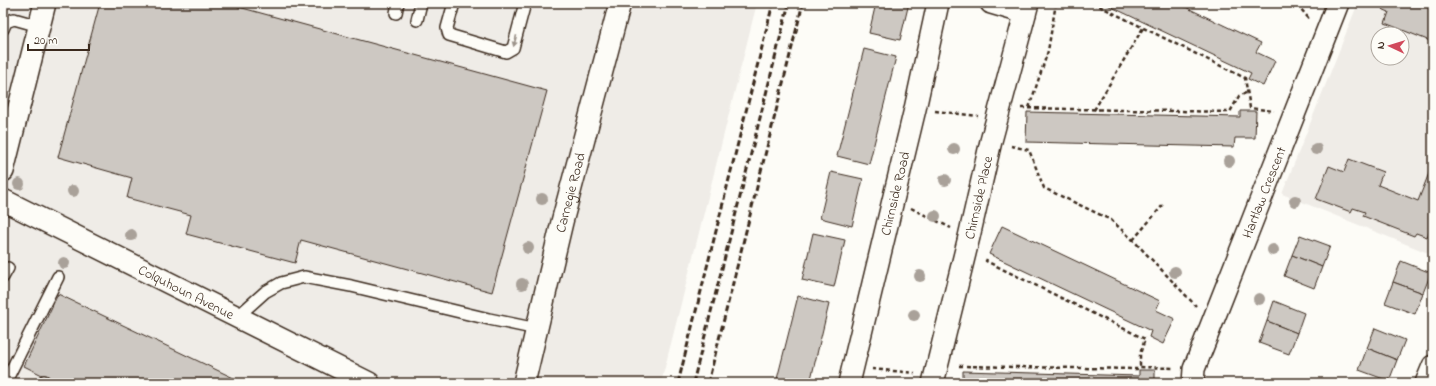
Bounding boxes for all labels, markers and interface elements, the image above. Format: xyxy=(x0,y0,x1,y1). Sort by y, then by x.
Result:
scale bar xyxy=(28,26,89,52)
north arrow xyxy=(1370,26,1410,66)
text: 20 m xyxy=(34,32,57,50)
one-way arrow xyxy=(512,34,518,47)
text: N xyxy=(1373,41,1389,50)
street label: Hartlaw Crescent xyxy=(1237,144,1293,242)
street label: Chirnside Road xyxy=(876,149,916,238)
street label: Carnegie Road xyxy=(551,150,592,235)
street label: Chirnside Place xyxy=(960,153,999,242)
street label: Colquhoun Avenue xyxy=(134,260,238,326)

